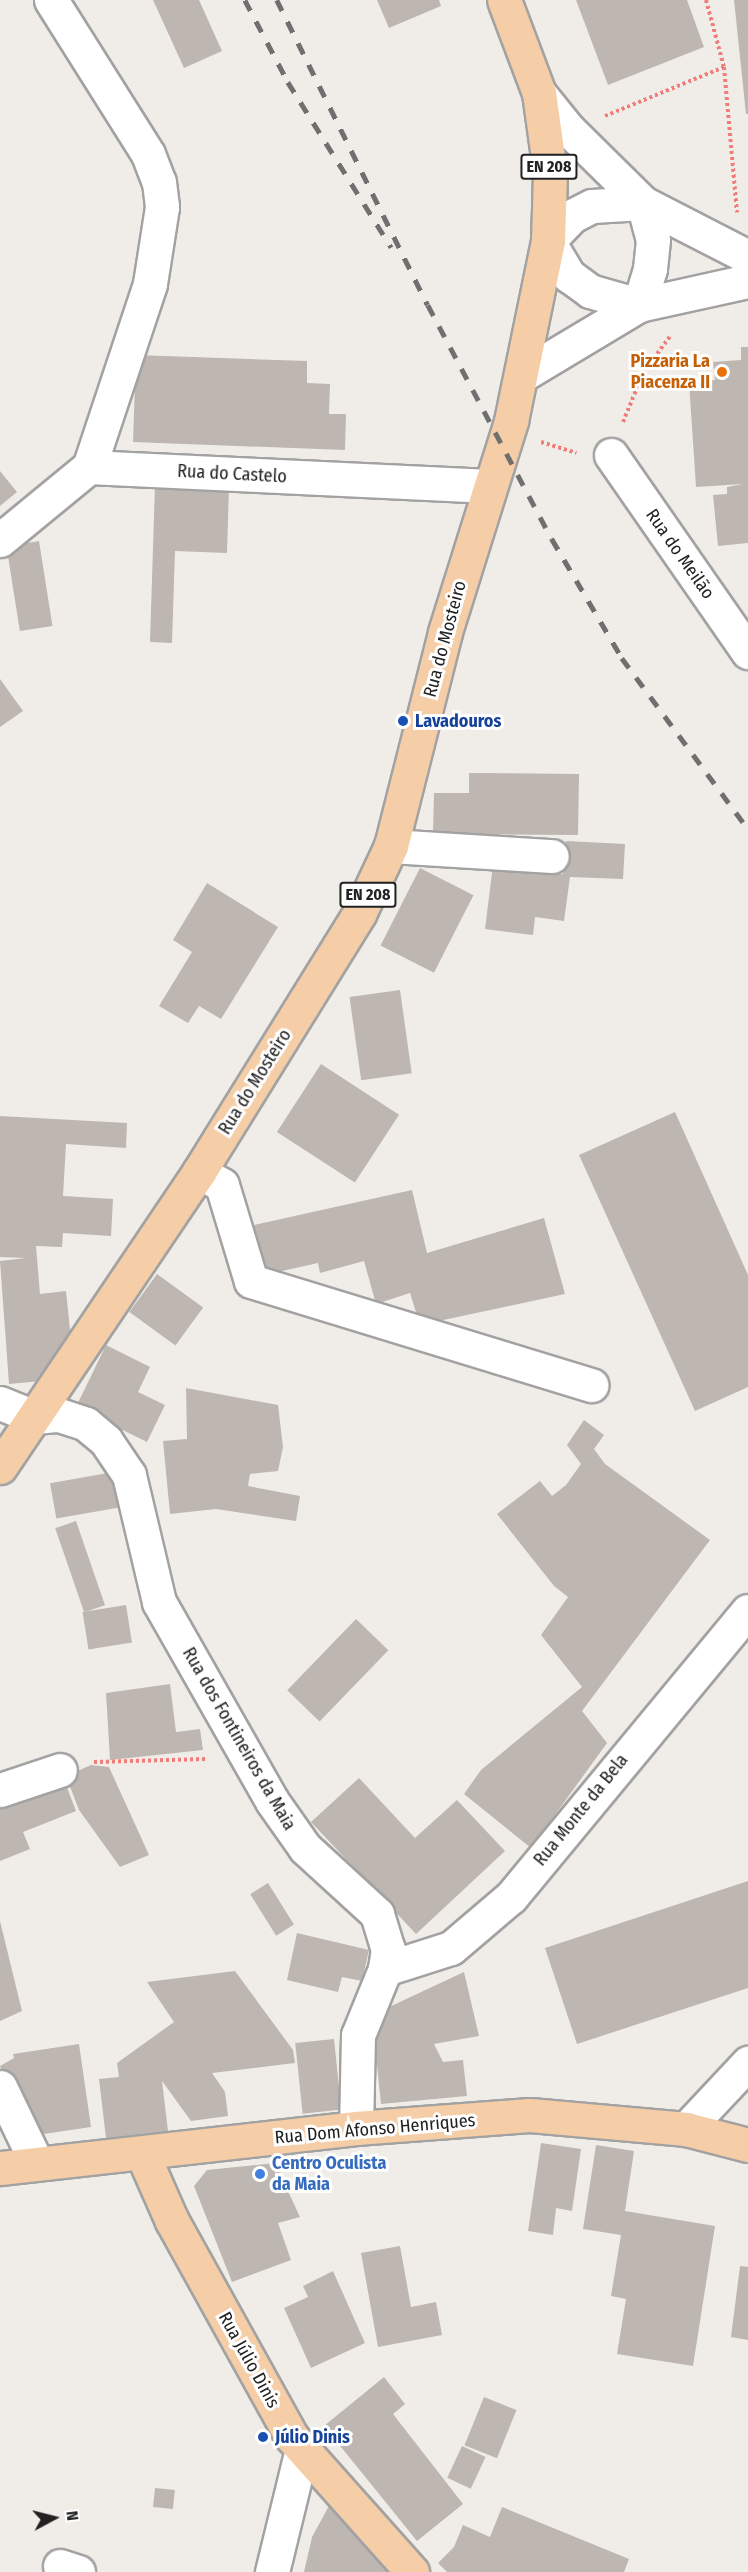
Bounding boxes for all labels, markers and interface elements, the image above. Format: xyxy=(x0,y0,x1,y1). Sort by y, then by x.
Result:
road number: EN 208 xyxy=(519,154,579,180)
place label: Pizzaria La Piacenza II xyxy=(631,351,710,394)
marker: Pizzaria La Piacenza II xyxy=(715,365,729,379)
street label: Rua do Castelo xyxy=(177,460,287,488)
street label: Rua do Meilão xyxy=(641,505,719,603)
street label: Rua do Mosteiro xyxy=(419,578,471,700)
place label: Lavadouros xyxy=(415,710,501,732)
marker: Lavadouros xyxy=(396,714,410,728)
road number: EN 208 xyxy=(338,882,398,908)
street label: Rua do Mosteiro xyxy=(214,1025,296,1139)
street label: Rua dos Fontineiros da Maia xyxy=(178,1644,300,1834)
street label: Rua Monte da Bela xyxy=(529,1750,633,1870)
street label: Rua Dom Afonso Henriques xyxy=(274,2109,476,2149)
place label: Centro Oculista da Maia xyxy=(272,2153,386,2196)
marker: Centro Oculista da Maia xyxy=(253,2167,267,2181)
street label: Rua Júlio Dinis xyxy=(214,2308,284,2412)
place label: Júlio Dinis xyxy=(275,2426,350,2448)
marker: Júlio Dinis xyxy=(256,2430,270,2444)
north arrow xyxy=(24,2488,84,2548)
text: N xyxy=(62,2510,82,2522)

